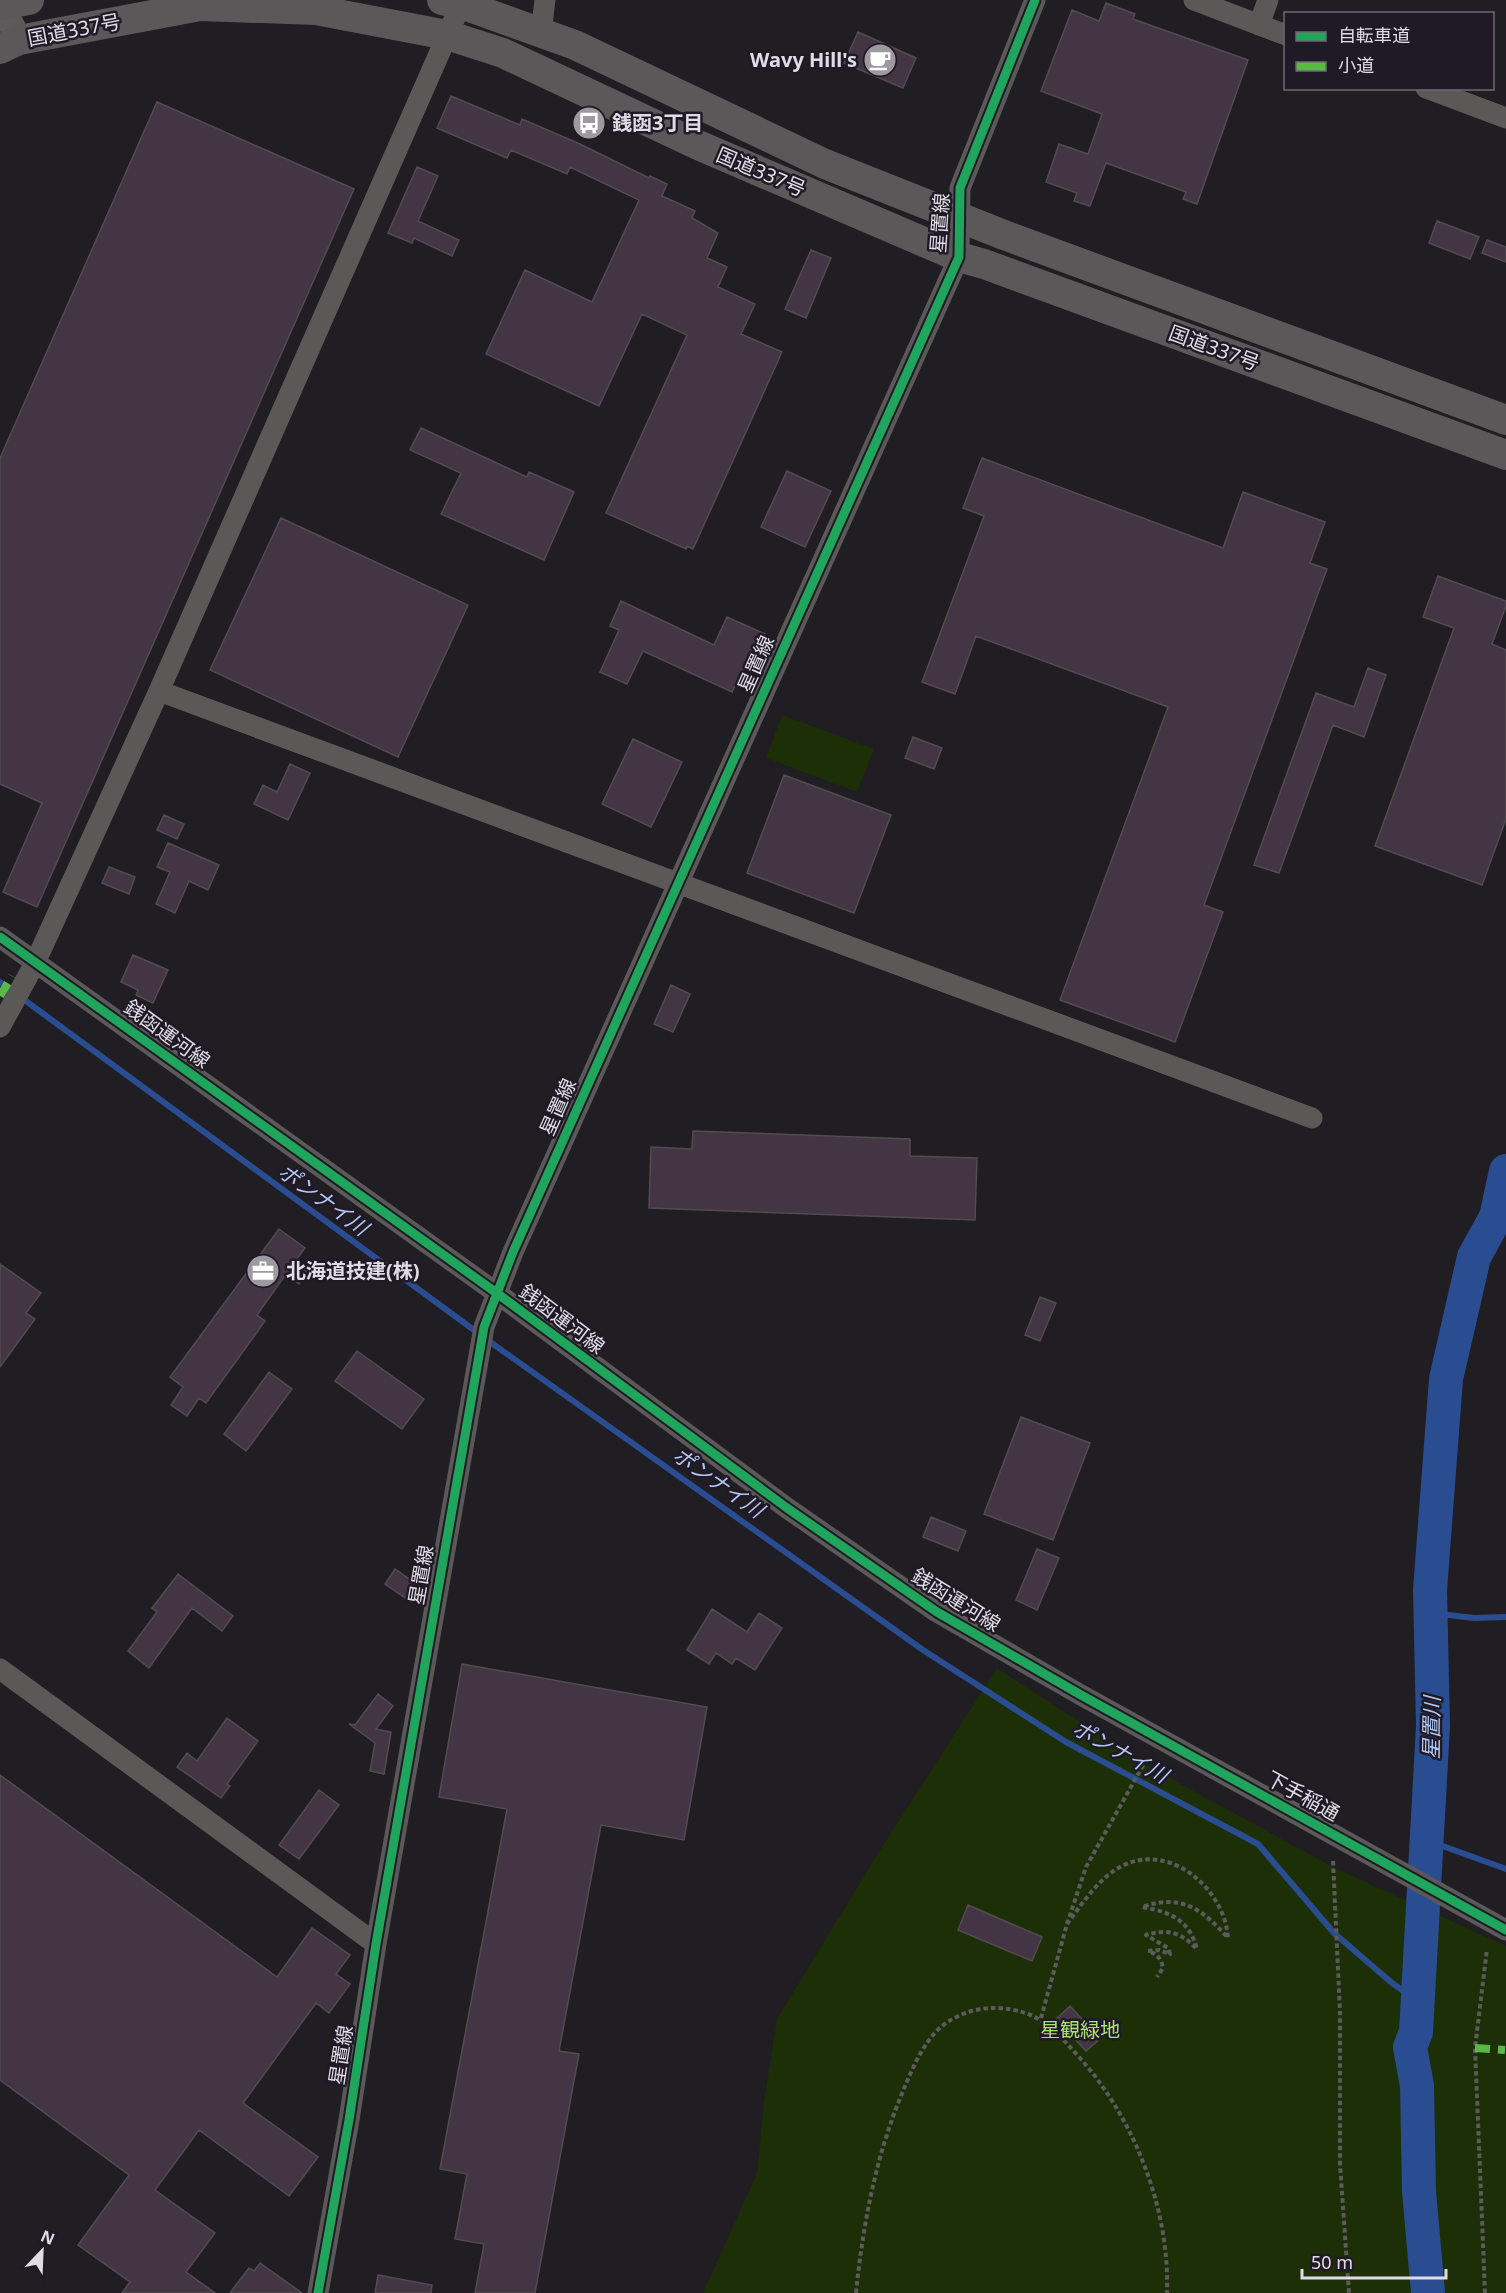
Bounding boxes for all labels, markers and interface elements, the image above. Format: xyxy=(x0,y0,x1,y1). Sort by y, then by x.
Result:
street label: 国道337号 xyxy=(25,7,123,52)
legend xyxy=(1284,12,1494,90)
text: 自転車道 xyxy=(1338,23,1410,47)
cafe icon: Wavy Hill's xyxy=(862,42,898,78)
place label: Wavy Hill's xyxy=(750,46,857,73)
text: 小道 xyxy=(1338,53,1374,77)
bus stop icon: 銭函3丁目 xyxy=(571,105,607,141)
place label: 銭函3丁目 xyxy=(612,109,703,136)
street label: 国道337号 xyxy=(713,141,810,202)
street label: 星置線 xyxy=(924,192,955,254)
street label: 国道337号 xyxy=(1165,319,1263,376)
street label: 星置線 xyxy=(731,631,780,697)
street label: 銭函運河線 xyxy=(119,993,216,1074)
street label: 星置線 xyxy=(533,1074,582,1140)
water label: ポンナイ川 xyxy=(273,1157,376,1243)
office icon: 北海道技建(株) xyxy=(245,1253,281,1289)
place label: 北海道技建(株) xyxy=(286,1257,420,1284)
street label: 銭函運河線 xyxy=(514,1278,610,1359)
water label: ポンナイ川 xyxy=(668,1441,771,1525)
street label: 星置線 xyxy=(402,1543,439,1607)
street label: 銭函運河線 xyxy=(907,1562,1006,1638)
water label: 星置川 xyxy=(1416,1694,1446,1760)
water label: ポンナイ川 xyxy=(1068,1713,1175,1790)
street label: 下手稲通 xyxy=(1262,1764,1345,1827)
park label: 星観緑地 xyxy=(1040,2016,1120,2043)
street label: 星置線 xyxy=(322,2023,359,2087)
north arrow xyxy=(12,2221,72,2281)
text: N xyxy=(38,2225,58,2250)
scale bar xyxy=(1302,2242,1446,2280)
text: 50 m xyxy=(1311,2250,1353,2274)

